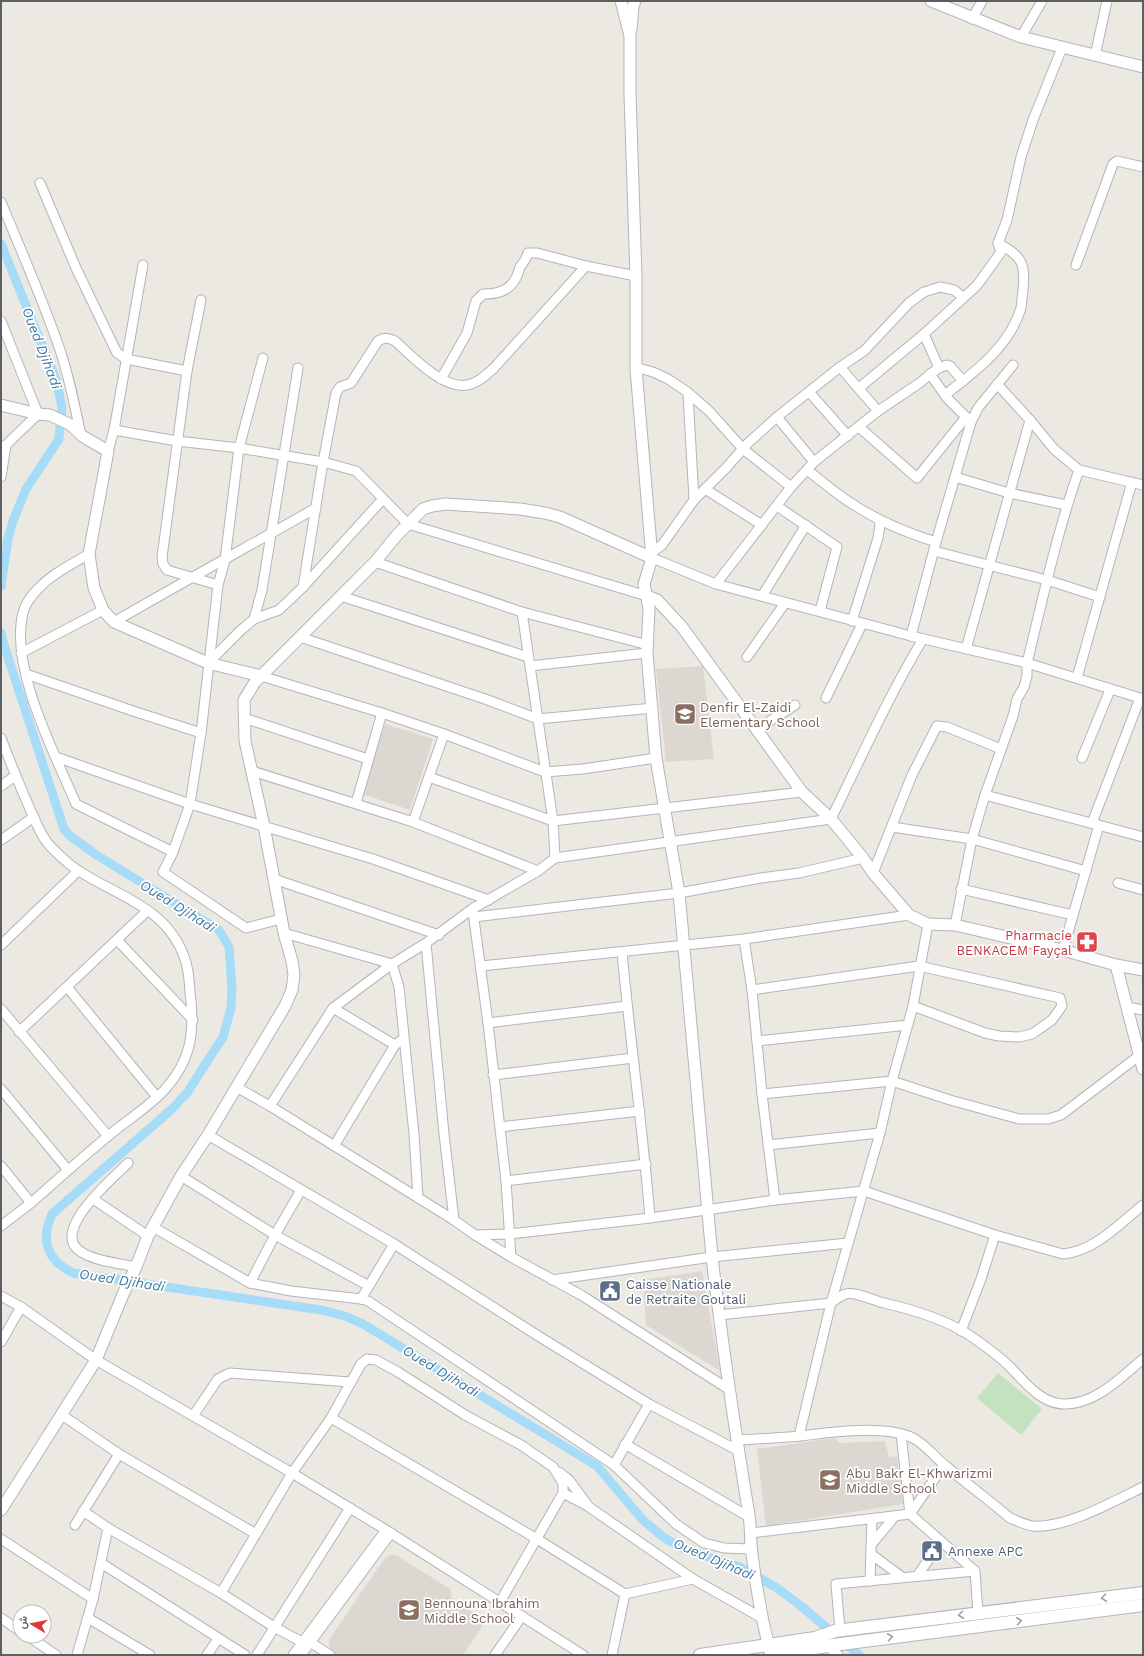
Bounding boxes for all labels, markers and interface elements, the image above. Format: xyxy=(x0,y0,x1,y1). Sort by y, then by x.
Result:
water label: Oued Djihadi xyxy=(19,305,65,391)
place label: Denfir El-Zaidi Elementary School xyxy=(700,700,820,730)
school or university icon: Denfir El-Zaidi Elementary School xyxy=(672,701,698,727)
water label: Oued Djihadi xyxy=(137,876,219,936)
place label: Pharmacie BENKACEM Fayçal xyxy=(957,928,1072,958)
pharmacy icon: Pharmacie BENKACEM Fayçal xyxy=(1074,929,1100,955)
water label: Oued Djihadi xyxy=(78,1265,166,1295)
place label: Caisse Nationale de Retraite Goutali xyxy=(626,1277,746,1307)
public building icon: Caisse Nationale de Retraite Goutali xyxy=(597,1278,623,1304)
water label: Oued Djihadi xyxy=(400,1342,482,1400)
place label: Abu Bakr El-Khwarizmi Middle School xyxy=(846,1466,992,1496)
school or university icon: Abu Bakr El-Khwarizmi Middle School xyxy=(817,1467,843,1493)
water label: Oued Djihadi xyxy=(671,1535,757,1583)
public building icon: Annexe APC xyxy=(919,1538,945,1564)
place label: Annexe APC xyxy=(948,1544,1024,1559)
one-way arrow xyxy=(1101,1593,1107,1602)
place label: Bennouna Ibrahim Middle School xyxy=(424,1596,540,1626)
school or university icon: Bennouna Ibrahim Middle School xyxy=(396,1597,422,1623)
north arrow xyxy=(12,1604,52,1644)
one-way arrow xyxy=(958,1611,964,1620)
text: ش xyxy=(15,1615,30,1630)
one-way arrow xyxy=(1016,1617,1022,1626)
one-way arrow xyxy=(887,1633,894,1642)

